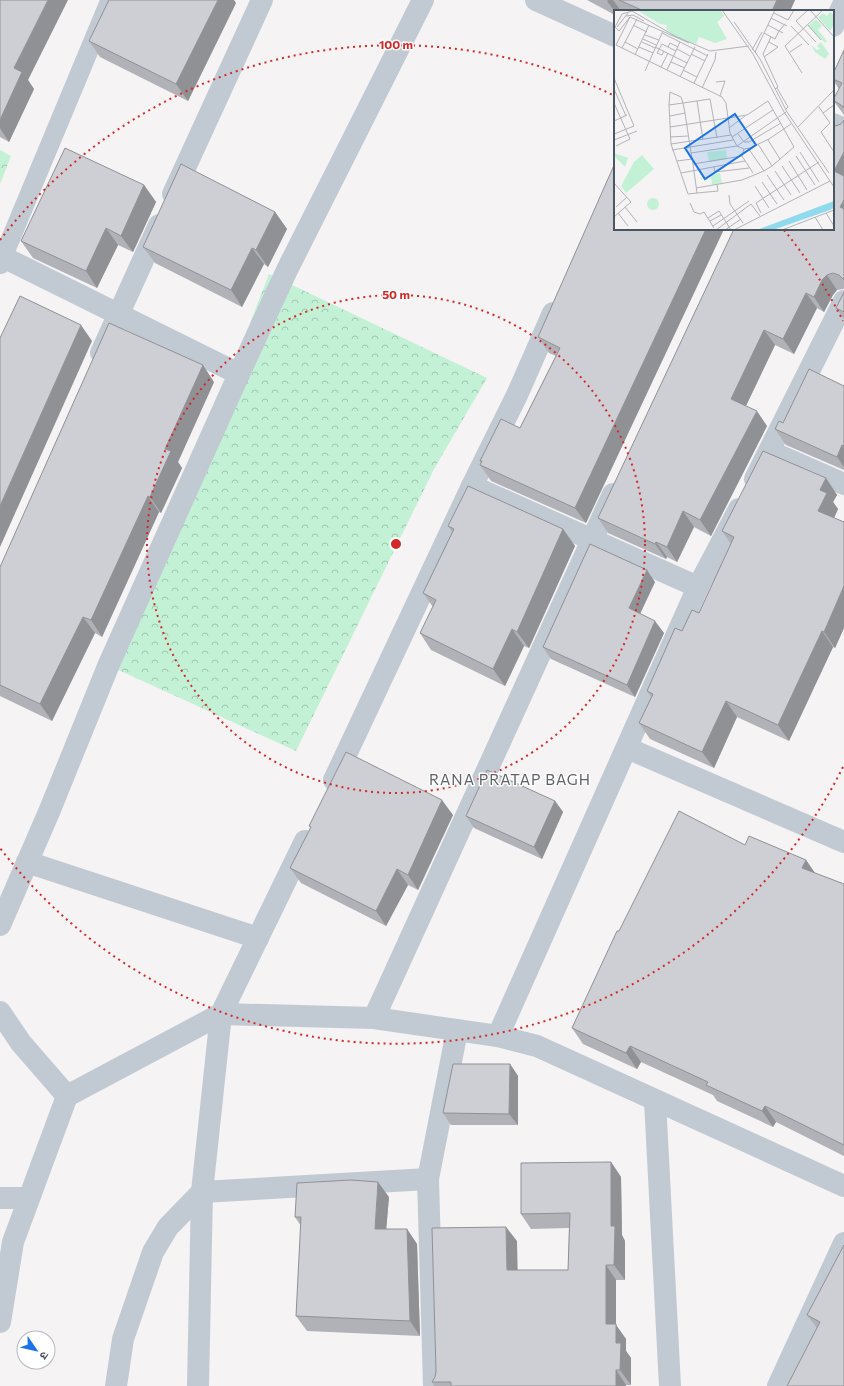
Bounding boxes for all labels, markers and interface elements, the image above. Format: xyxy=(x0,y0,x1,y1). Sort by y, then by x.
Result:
inset map xyxy=(614,10,834,230)
text: 100 m xyxy=(379,37,413,51)
text: 50 m xyxy=(382,287,410,301)
centre of rings xyxy=(389,537,403,551)
district label: RANA PRATAP BAGH xyxy=(429,770,591,788)
north arrow xyxy=(16,1330,56,1370)
text: उ xyxy=(37,1350,52,1363)

